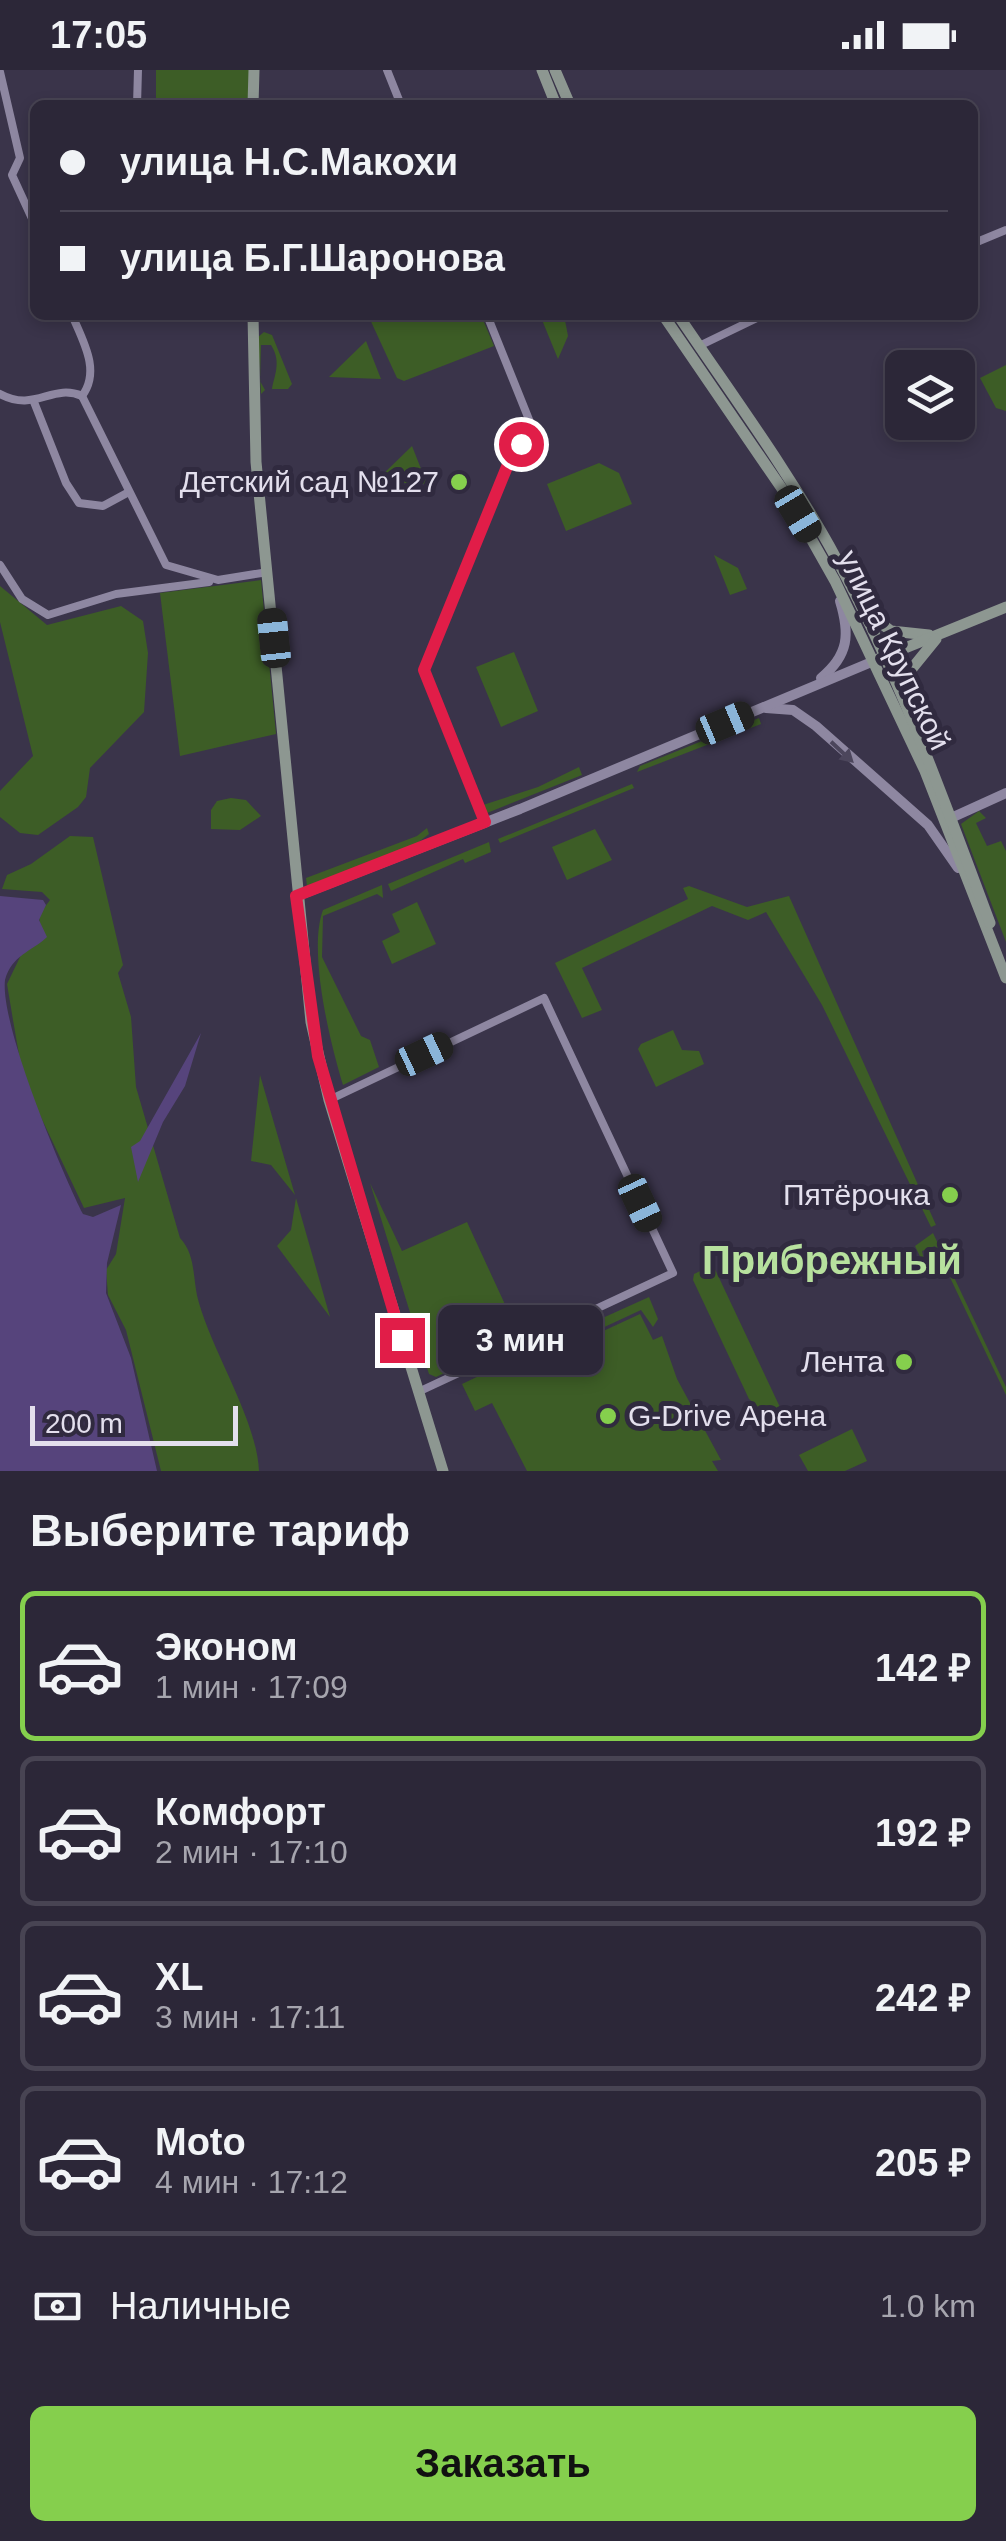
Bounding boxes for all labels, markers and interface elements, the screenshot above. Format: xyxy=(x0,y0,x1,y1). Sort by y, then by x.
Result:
text: 17:05 xyxy=(50,14,147,56)
text: улица Н.С.Макохи xyxy=(120,141,458,183)
text: улица Б.Г.Шаронова xyxy=(120,237,505,279)
map controls xyxy=(885,350,975,440)
button: layers xyxy=(885,350,975,440)
route start xyxy=(499,422,544,467)
place label: Детский сад №127 xyxy=(180,465,439,498)
marker: Детский сад №127 xyxy=(448,471,470,493)
car xyxy=(770,481,826,547)
street label: улица Крупской xyxy=(832,545,957,755)
car xyxy=(256,607,292,669)
car xyxy=(692,697,758,749)
one-way arrow xyxy=(829,740,853,763)
car xyxy=(390,1028,458,1080)
car xyxy=(614,1169,666,1237)
place label: Пятёрочка xyxy=(783,1178,930,1211)
marker: Пятёрочка xyxy=(939,1184,961,1206)
district label: Прибрежный xyxy=(702,1238,962,1282)
callout: 3 мин xyxy=(437,1305,602,1375)
route end xyxy=(380,1318,425,1363)
text: 3 мин xyxy=(476,1322,565,1358)
place label: Лента xyxy=(801,1345,884,1378)
marker: Лента xyxy=(893,1351,915,1373)
place label: G-Drive Арена xyxy=(628,1399,827,1432)
scale bar xyxy=(30,1401,238,1446)
marker: G-Drive Арена xyxy=(597,1405,619,1427)
text: 200 m xyxy=(45,1408,123,1439)
text: Выберите тариф xyxy=(30,1505,410,1556)
icon: car xyxy=(35,1621,125,1711)
text: Эконом xyxy=(155,1626,298,1668)
text: 142 ₽ xyxy=(875,1647,971,1689)
text: 1 мин · 17:09 xyxy=(155,1669,348,1705)
icon: car xyxy=(35,1786,125,1876)
text: Комфорт xyxy=(155,1791,326,1833)
text: 192 ₽ xyxy=(875,1812,971,1854)
text: 2 мин · 17:10 xyxy=(155,1834,348,1870)
icon: car xyxy=(35,1951,125,2041)
text: XL xyxy=(155,1956,204,1998)
text: 242 ₽ xyxy=(875,1977,971,2019)
text: 3 мин · 17:11 xyxy=(155,1999,345,2035)
icon: car xyxy=(35,2116,125,2206)
text: Moto xyxy=(155,2121,246,2163)
text: 205 ₽ xyxy=(875,2142,971,2184)
text: 4 мин · 17:12 xyxy=(155,2164,348,2200)
icon: cash xyxy=(30,2279,85,2334)
text: Наличные xyxy=(110,2285,291,2327)
text: 1.0 km xyxy=(880,2288,976,2324)
button: Заказать xyxy=(30,2406,976,2521)

